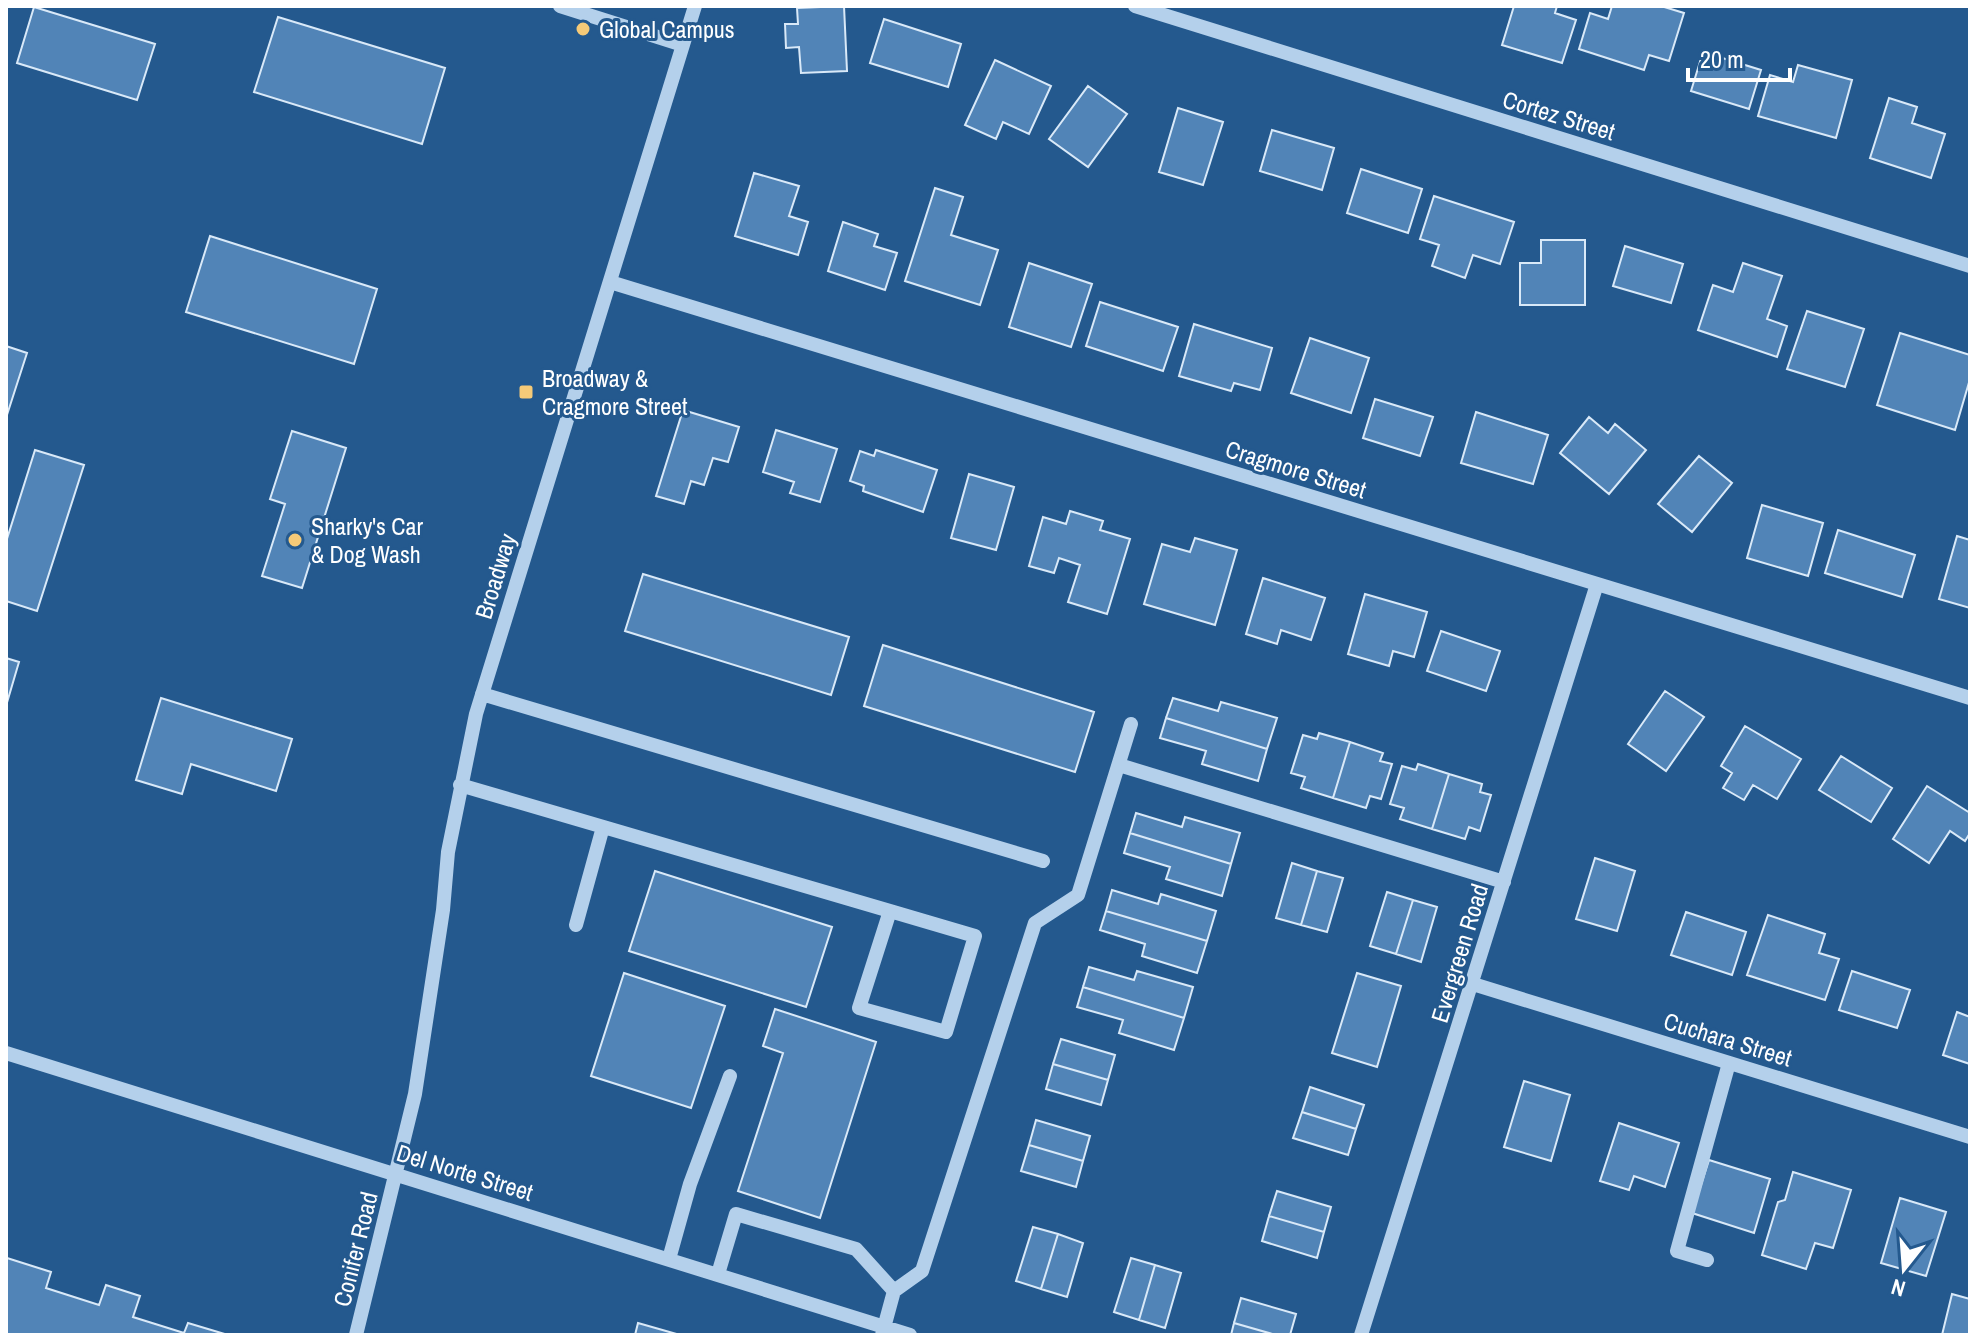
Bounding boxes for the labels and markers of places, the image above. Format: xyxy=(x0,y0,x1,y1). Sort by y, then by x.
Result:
place label: Global Campus xyxy=(599,13,735,45)
marker: Global Campus xyxy=(574,20,592,38)
place label: Broadway & Cragmore Street xyxy=(542,362,688,422)
marker: Broadway & Cragmore Street xyxy=(517,383,535,401)
place label: Sharky's Car & Dog Wash xyxy=(311,510,423,570)
marker: Sharky's Car & Dog Wash xyxy=(286,531,304,549)

